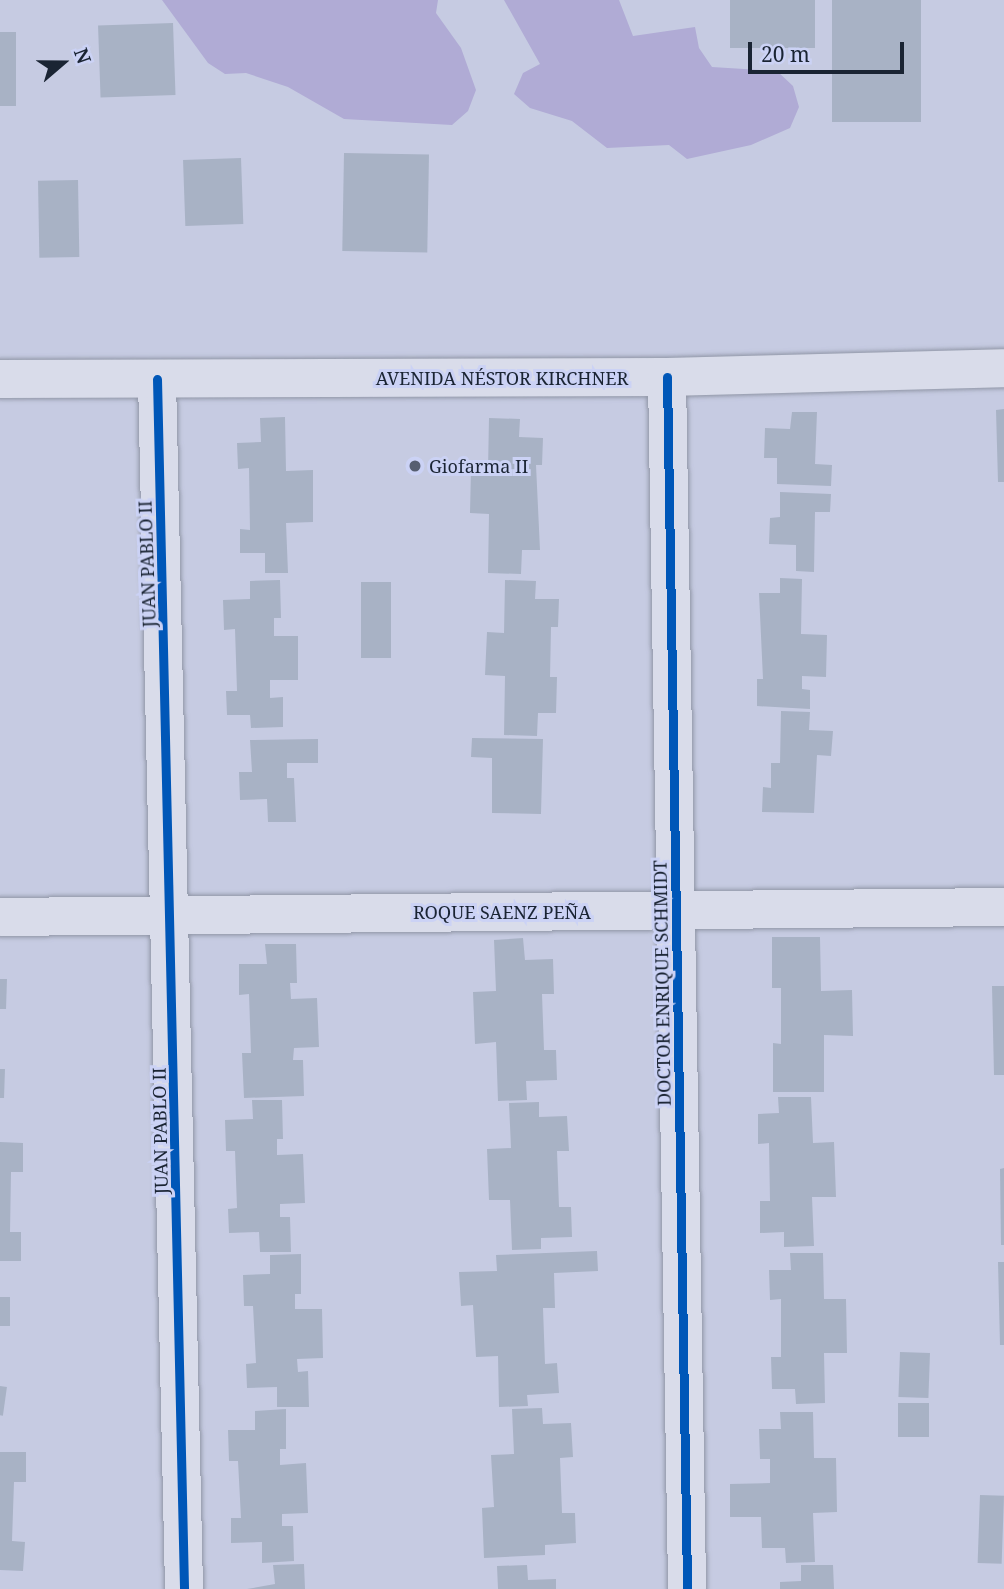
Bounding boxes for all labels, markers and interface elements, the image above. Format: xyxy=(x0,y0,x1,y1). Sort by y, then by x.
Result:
north arrow xyxy=(28,28,98,98)
scale bar xyxy=(752,28,908,72)
text: 20 m xyxy=(761,40,810,68)
text: N xyxy=(68,44,98,67)
street label: AVENIDA NÉSTOR KIRCHNER xyxy=(376,367,628,389)
place label: Giofarma II xyxy=(429,455,528,477)
marker: Giofarma II xyxy=(407,458,423,474)
street label: JUAN PABLO II xyxy=(134,500,160,628)
street label: DOCTOR ENRIQUE SCHMIDT xyxy=(649,860,675,1106)
street label: ROQUE SAENZ PEÑA xyxy=(413,901,591,923)
street label: JUAN PABLO II xyxy=(148,1067,172,1195)

